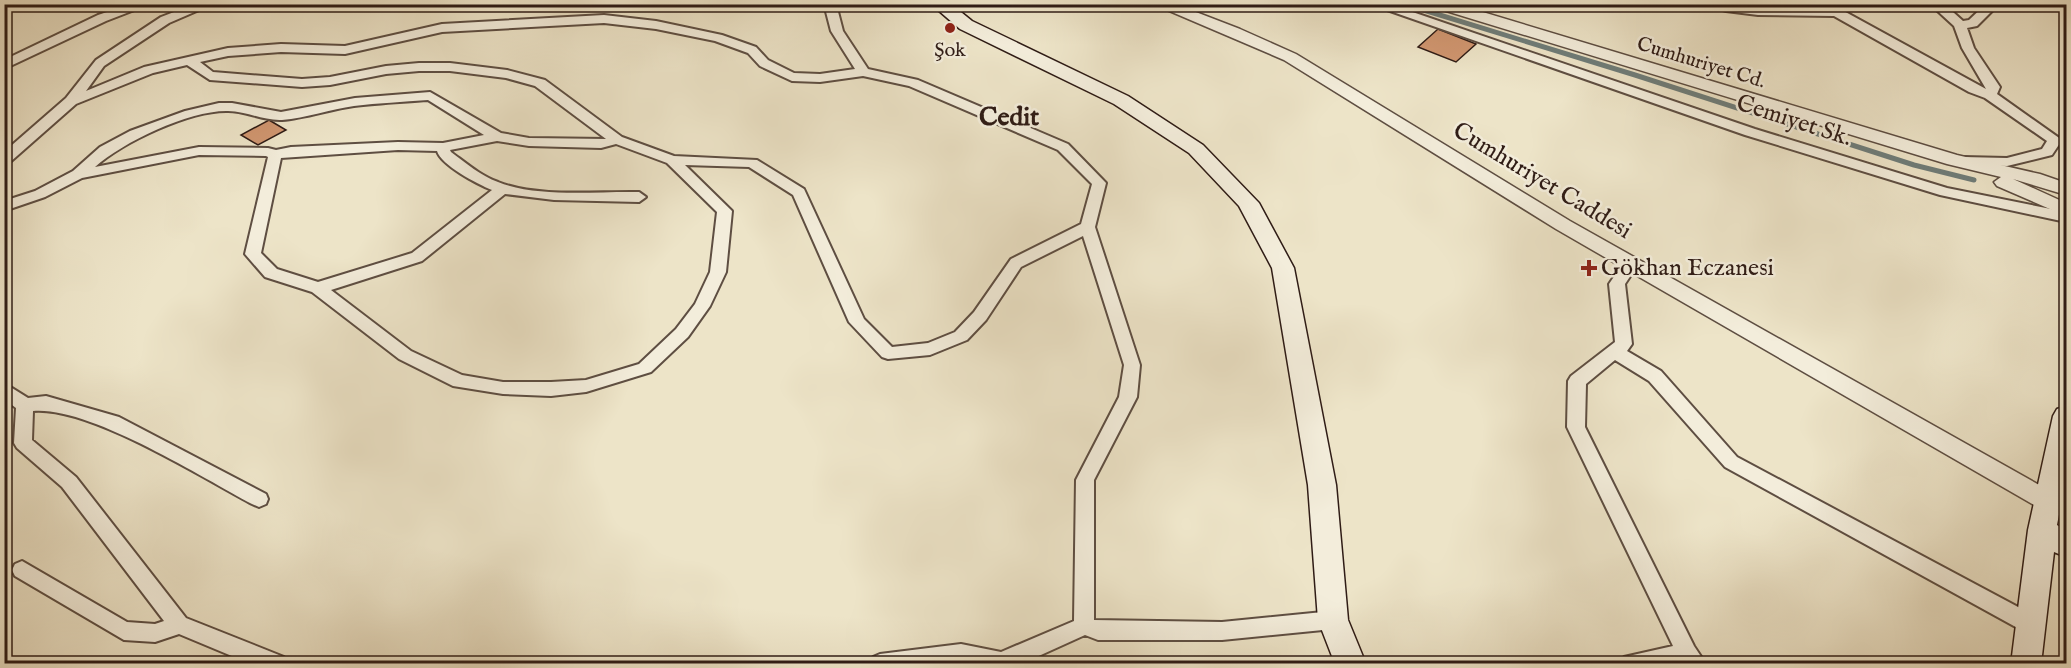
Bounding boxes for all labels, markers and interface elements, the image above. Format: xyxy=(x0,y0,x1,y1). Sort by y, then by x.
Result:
marker: Şok xyxy=(943,21,957,35)
street label: Cumhuriyet Cd. xyxy=(1634,32,1768,94)
place label: Şok xyxy=(934,38,966,63)
street label: Cemiyet Sk. xyxy=(1732,88,1856,154)
district label: Cedit xyxy=(979,101,1039,134)
street label: Cumhuriyet Caddesi xyxy=(1447,115,1637,247)
place label: Gökhan Eczanesi xyxy=(1601,253,1774,284)
marker: Gökhan Eczanesi xyxy=(1582,261,1596,275)

